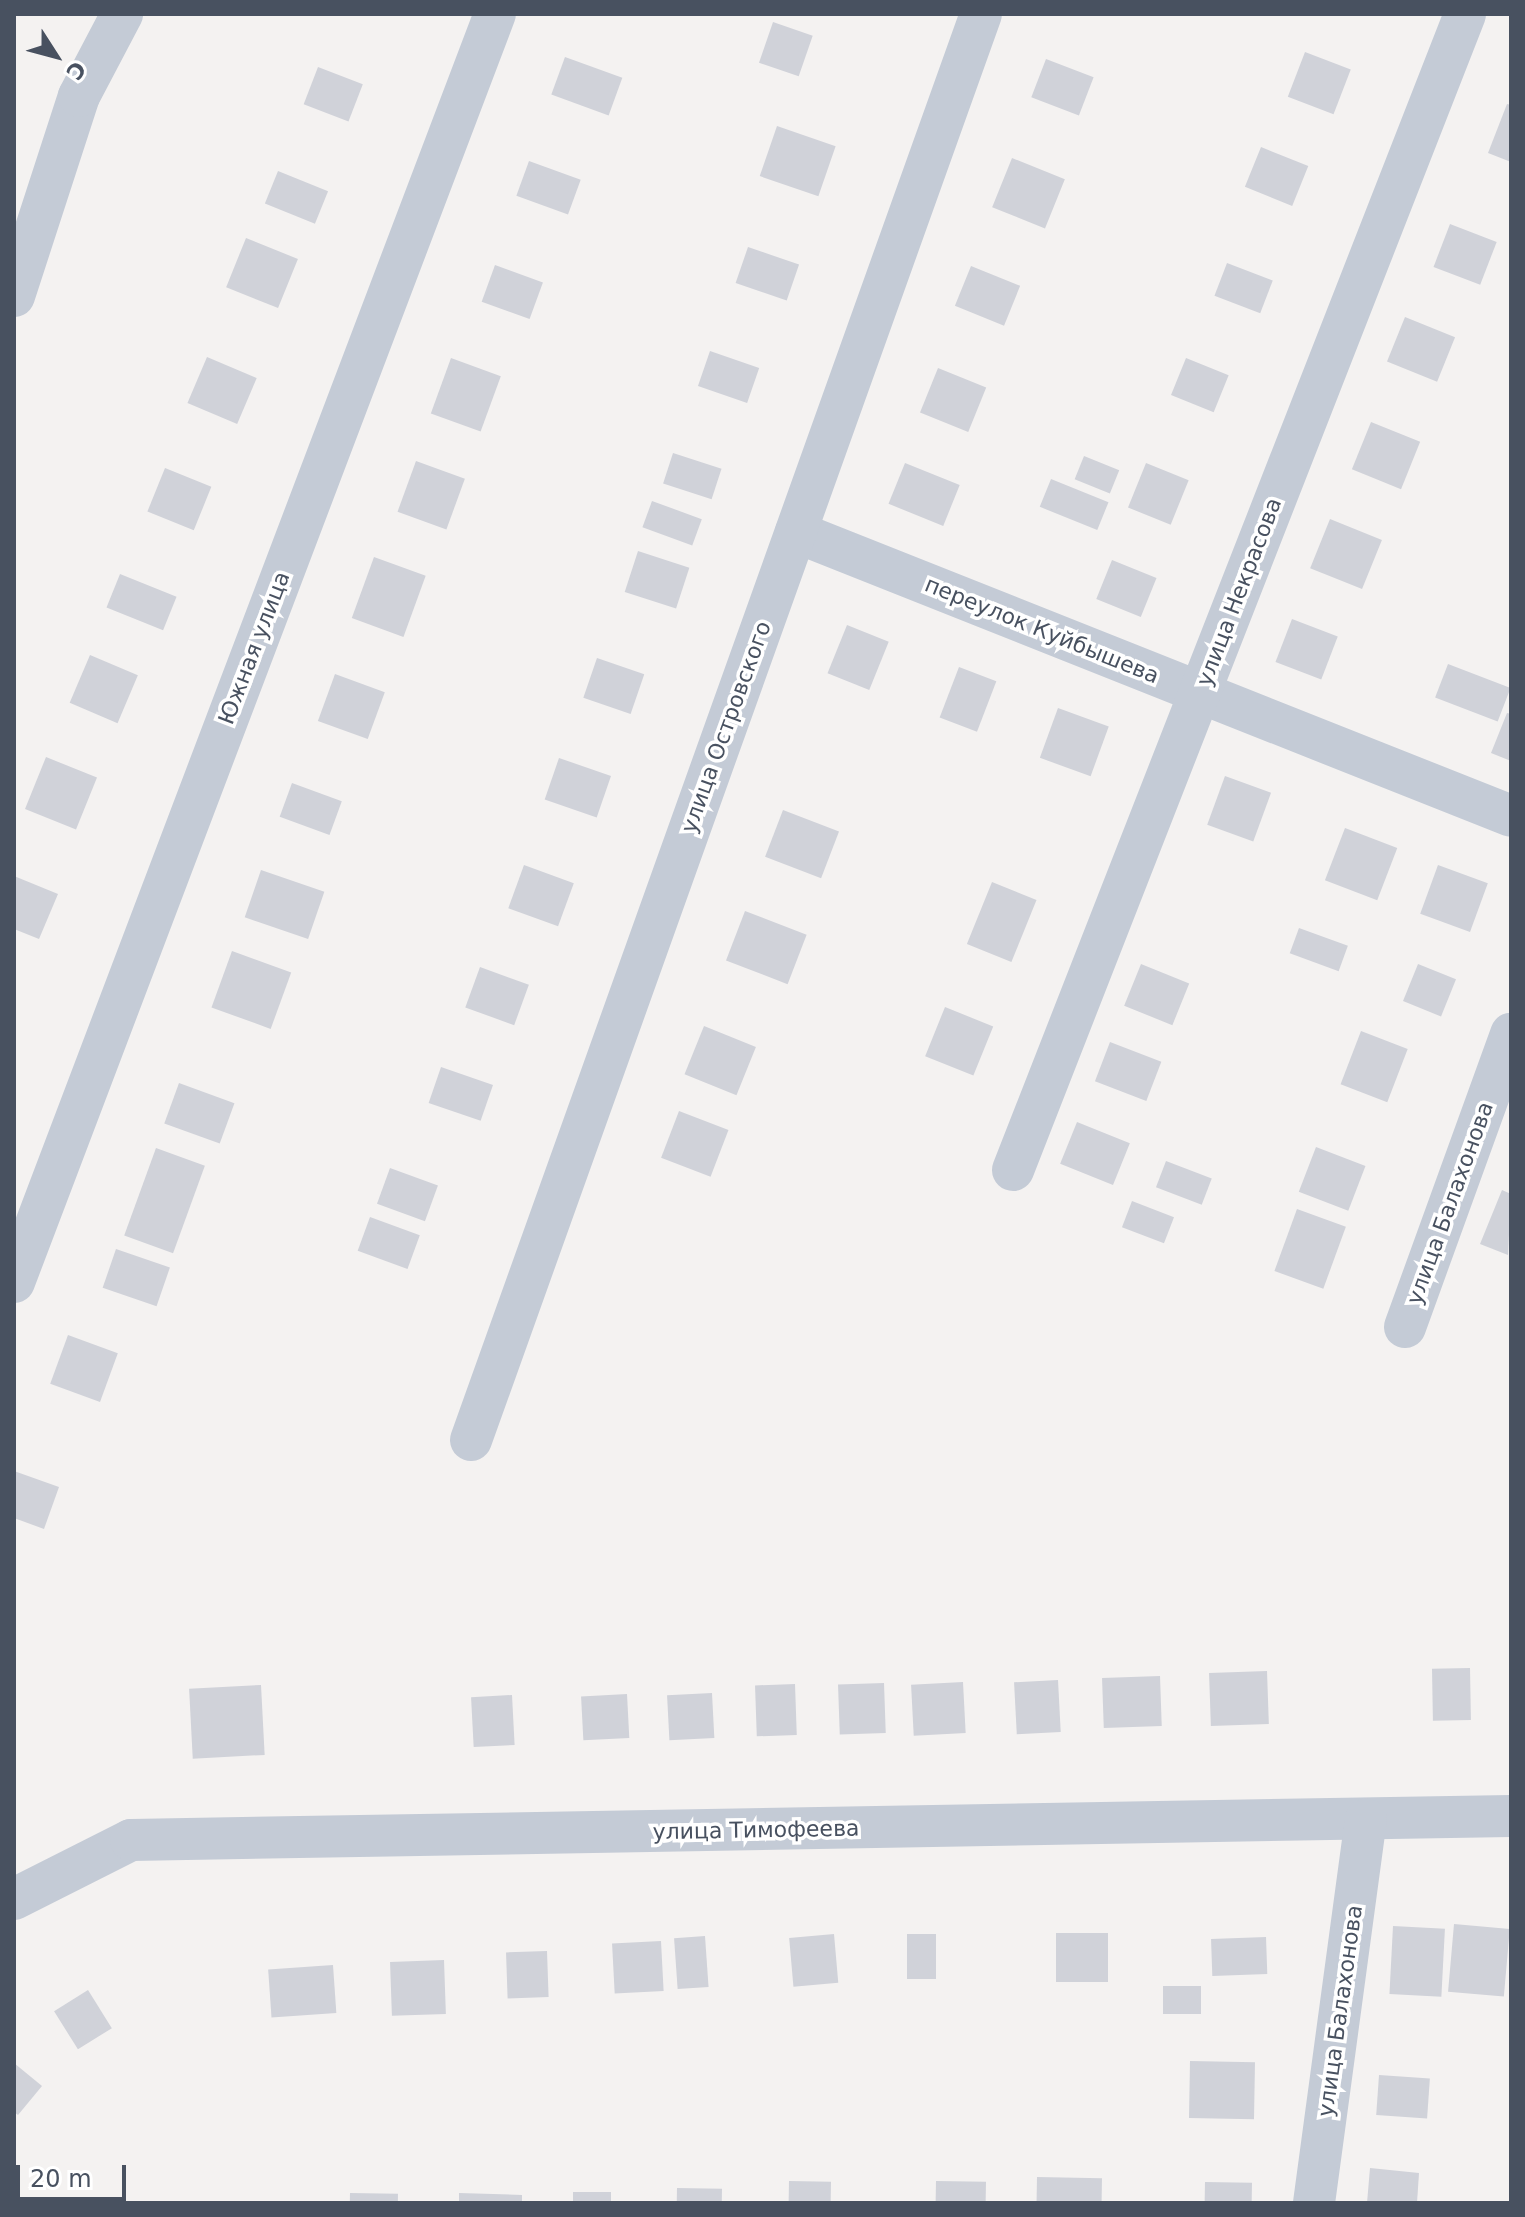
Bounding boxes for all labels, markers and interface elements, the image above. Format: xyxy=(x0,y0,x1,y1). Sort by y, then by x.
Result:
north arrow xyxy=(16,16,96,96)
text: С xyxy=(61,57,91,84)
street label: улица Некрасова xyxy=(1191,494,1287,690)
street label: Южная улица xyxy=(213,568,295,728)
street label: переулок Куйбышева xyxy=(921,571,1163,689)
street label: улица Островского xyxy=(675,618,777,836)
street label: улица Балахонова xyxy=(1401,1098,1499,1308)
street label: улица Тимофеева xyxy=(652,1815,860,1845)
street label: улица Балахонова xyxy=(1312,1903,1368,2119)
scale bar xyxy=(20,2149,130,2199)
text: 20 m xyxy=(30,2165,92,2193)

